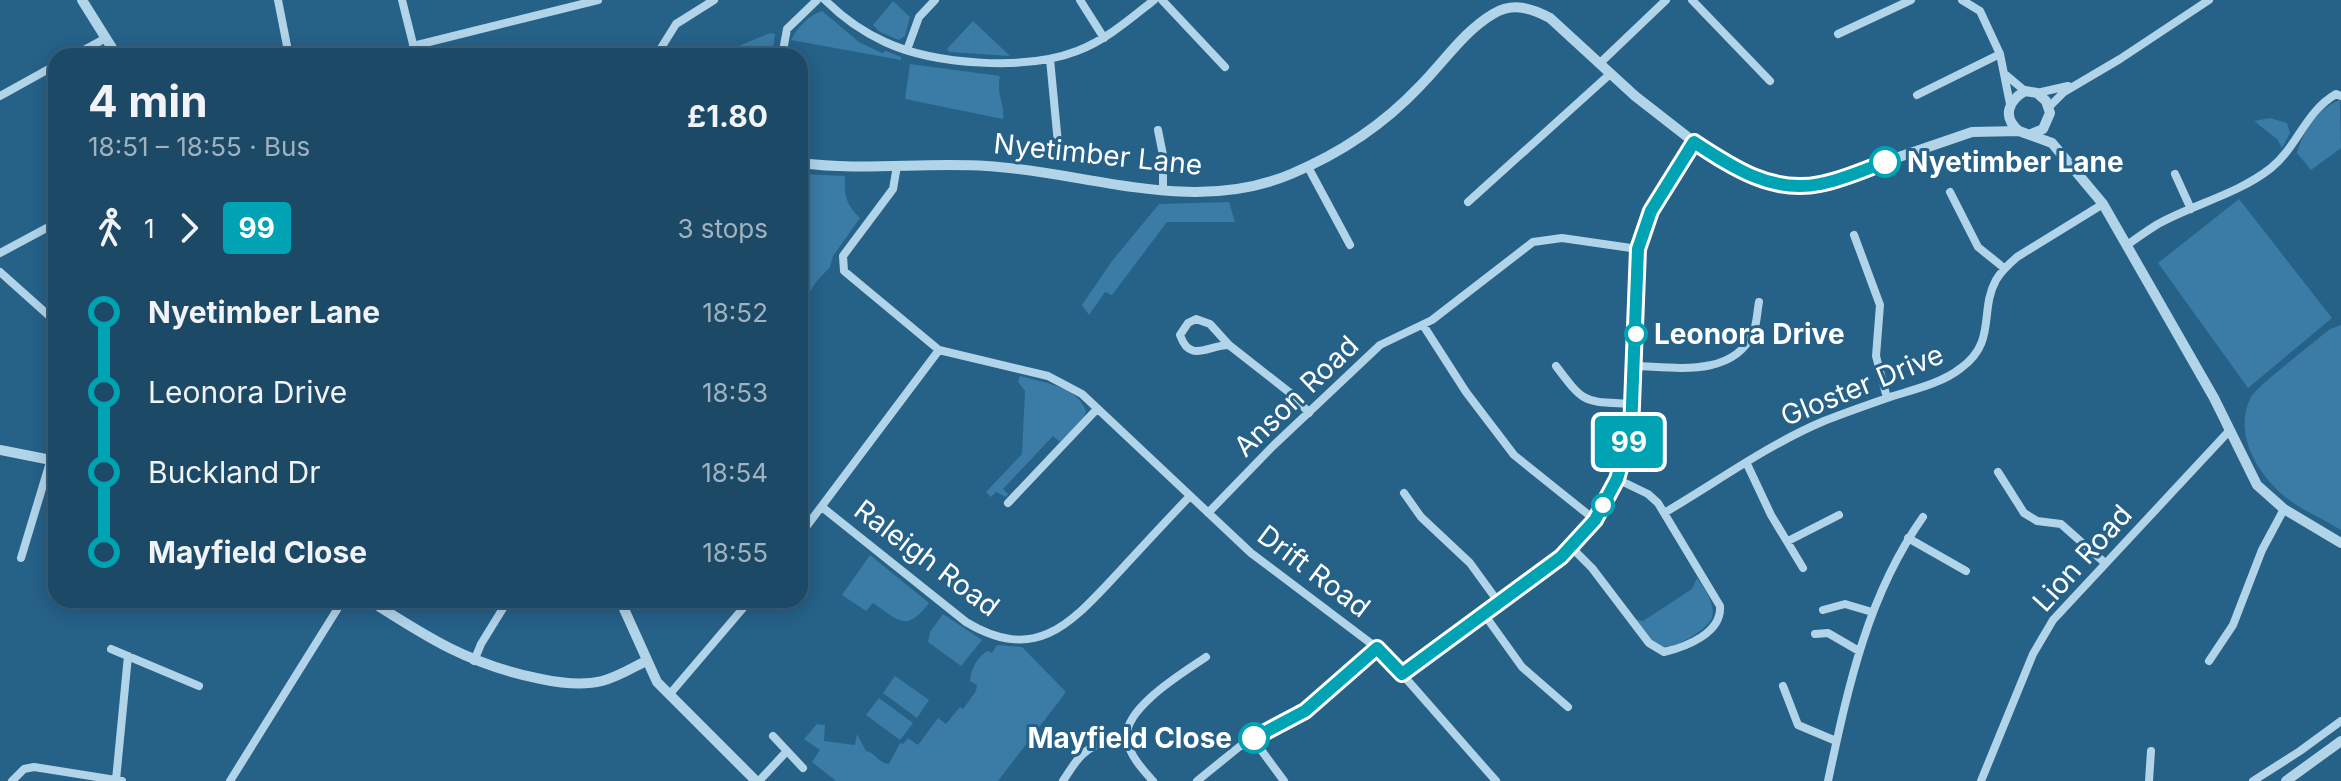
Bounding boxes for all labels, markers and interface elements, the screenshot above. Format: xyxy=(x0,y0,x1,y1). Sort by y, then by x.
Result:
text: 4 min xyxy=(88,74,208,128)
text: £1.80 xyxy=(687,98,768,134)
street label: Nyetimber Lane xyxy=(992,126,1204,182)
text: 18:51 – 18:55 · Bus xyxy=(88,131,310,162)
place label: Nyetimber Lane xyxy=(1907,145,2124,179)
marker: Nyetimber Lane xyxy=(1870,147,1900,177)
icon: walk xyxy=(88,206,132,250)
icon: forward xyxy=(167,206,211,250)
text: 99 xyxy=(239,211,275,245)
text: 1 xyxy=(144,213,155,244)
text: 3 stops xyxy=(677,213,768,244)
text: Nyetimber Lane xyxy=(148,294,380,330)
text: 18:52 xyxy=(702,297,768,328)
place label: Leonora Drive xyxy=(1654,317,1845,351)
marker: Leonora Drive xyxy=(1625,323,1647,345)
street label: Anson Road xyxy=(1227,328,1365,464)
street label: Gloster Drive xyxy=(1776,337,1948,433)
text: Leonora Drive xyxy=(148,374,347,410)
text: 18:53 xyxy=(702,377,768,408)
line badge: 99 xyxy=(1593,416,1665,468)
text: 99 xyxy=(1611,425,1647,459)
text: Buckland Dr xyxy=(148,454,321,490)
text: 18:54 xyxy=(701,457,768,488)
street label: Raleigh Road xyxy=(848,492,1006,624)
unlabelled marker xyxy=(1592,494,1614,516)
street label: Lion Road xyxy=(2025,498,2139,618)
street label: Drift Road xyxy=(1251,518,1377,624)
text: Mayfield Close xyxy=(148,534,367,570)
text: 18:55 xyxy=(702,537,768,568)
place label: Mayfield Close xyxy=(1028,721,1232,755)
marker: Mayfield Close xyxy=(1239,723,1269,753)

